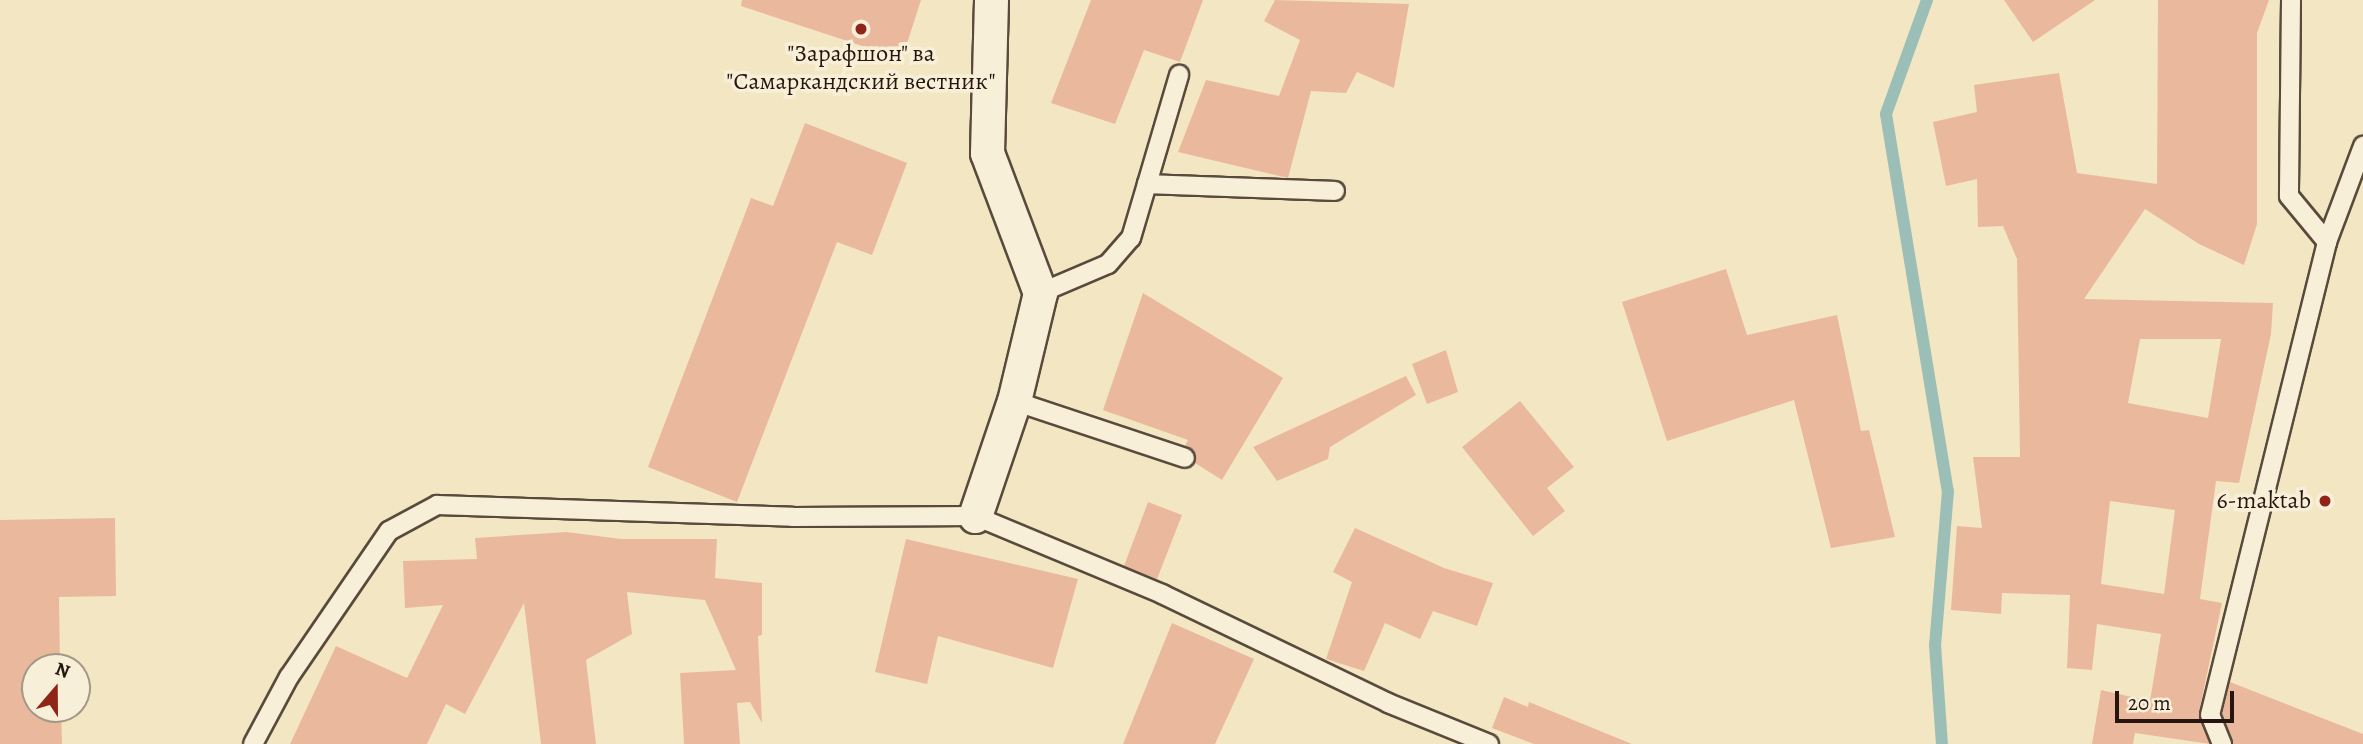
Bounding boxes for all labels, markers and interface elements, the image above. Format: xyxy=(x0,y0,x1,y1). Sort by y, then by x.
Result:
marker: "Зарафшон" ва "Самаркандский вестник" xyxy=(853,21,869,37)
place label: "Зарафшон" ва "Самаркандский вестник" xyxy=(726,40,996,96)
place label: 6-maktab xyxy=(2216,487,2311,515)
marker: 6-maktab xyxy=(2317,493,2333,509)
north arrow xyxy=(21,653,91,723)
text: N xyxy=(52,656,73,685)
scale bar xyxy=(2118,678,2237,722)
text: 20 m xyxy=(2128,689,2171,717)

